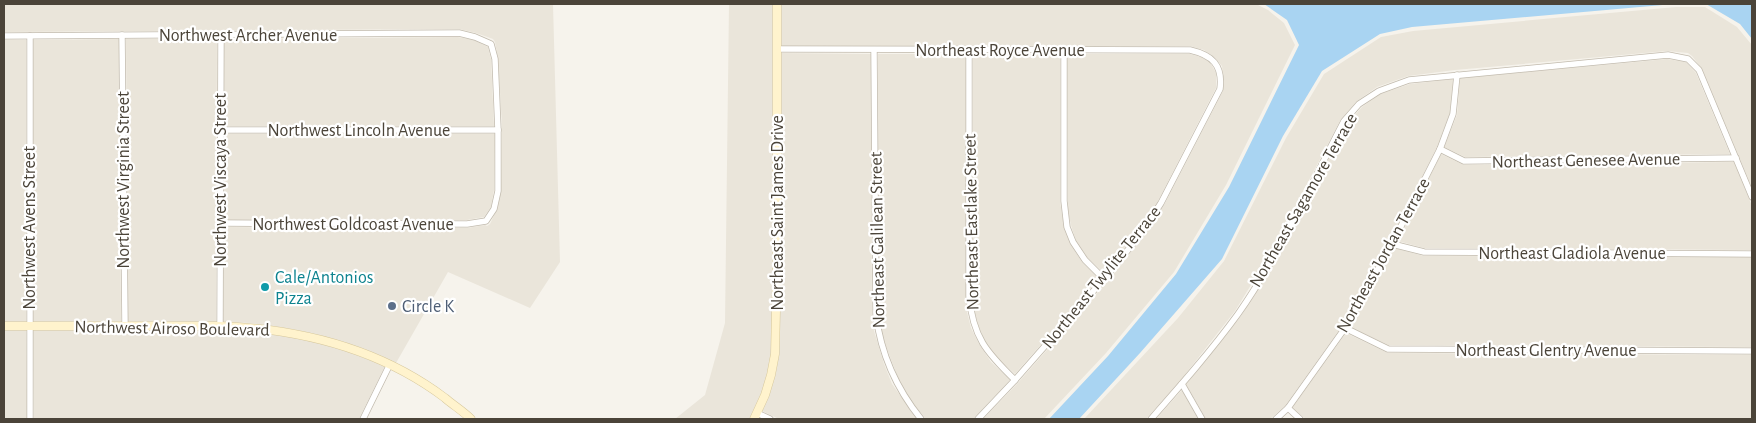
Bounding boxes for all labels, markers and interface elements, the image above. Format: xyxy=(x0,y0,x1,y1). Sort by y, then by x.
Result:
street label: Northwest Archer Avenue xyxy=(159,27,337,45)
street label: Northeast Royce Avenue xyxy=(915,42,1085,60)
street label: Northwest Virginia Street xyxy=(115,91,133,269)
street label: Northwest Viscaya Street xyxy=(212,93,230,267)
street label: Northeast Sagamore Terrace xyxy=(1247,110,1361,291)
street label: Northeast Saint James Drive xyxy=(769,115,787,311)
street label: Northwest Lincoln Avenue xyxy=(268,122,450,140)
street label: Northeast Eastlake Street xyxy=(961,133,983,311)
street label: Northwest Avens Street xyxy=(21,146,39,310)
street label: Northeast Genesee Avenue xyxy=(1492,150,1680,172)
street label: Northeast Galilean Street xyxy=(867,151,889,329)
street label: Northeast Jordan Terrace xyxy=(1334,175,1434,336)
street label: Northeast Twylite Terrace xyxy=(1039,203,1165,352)
street label: Northwest Goldcoast Avenue xyxy=(252,216,454,234)
street label: Northeast Gladiola Avenue xyxy=(1478,245,1666,263)
place label: Cale/Antonios Pizza xyxy=(275,269,373,308)
marker: Cale/Antonios Pizza xyxy=(259,281,271,293)
place label: Circle K xyxy=(402,298,454,316)
marker: Circle K xyxy=(386,300,398,312)
street label: Northwest Airoso Boulevard xyxy=(74,318,270,340)
street label: Northeast Glentry Avenue xyxy=(1455,342,1637,360)

